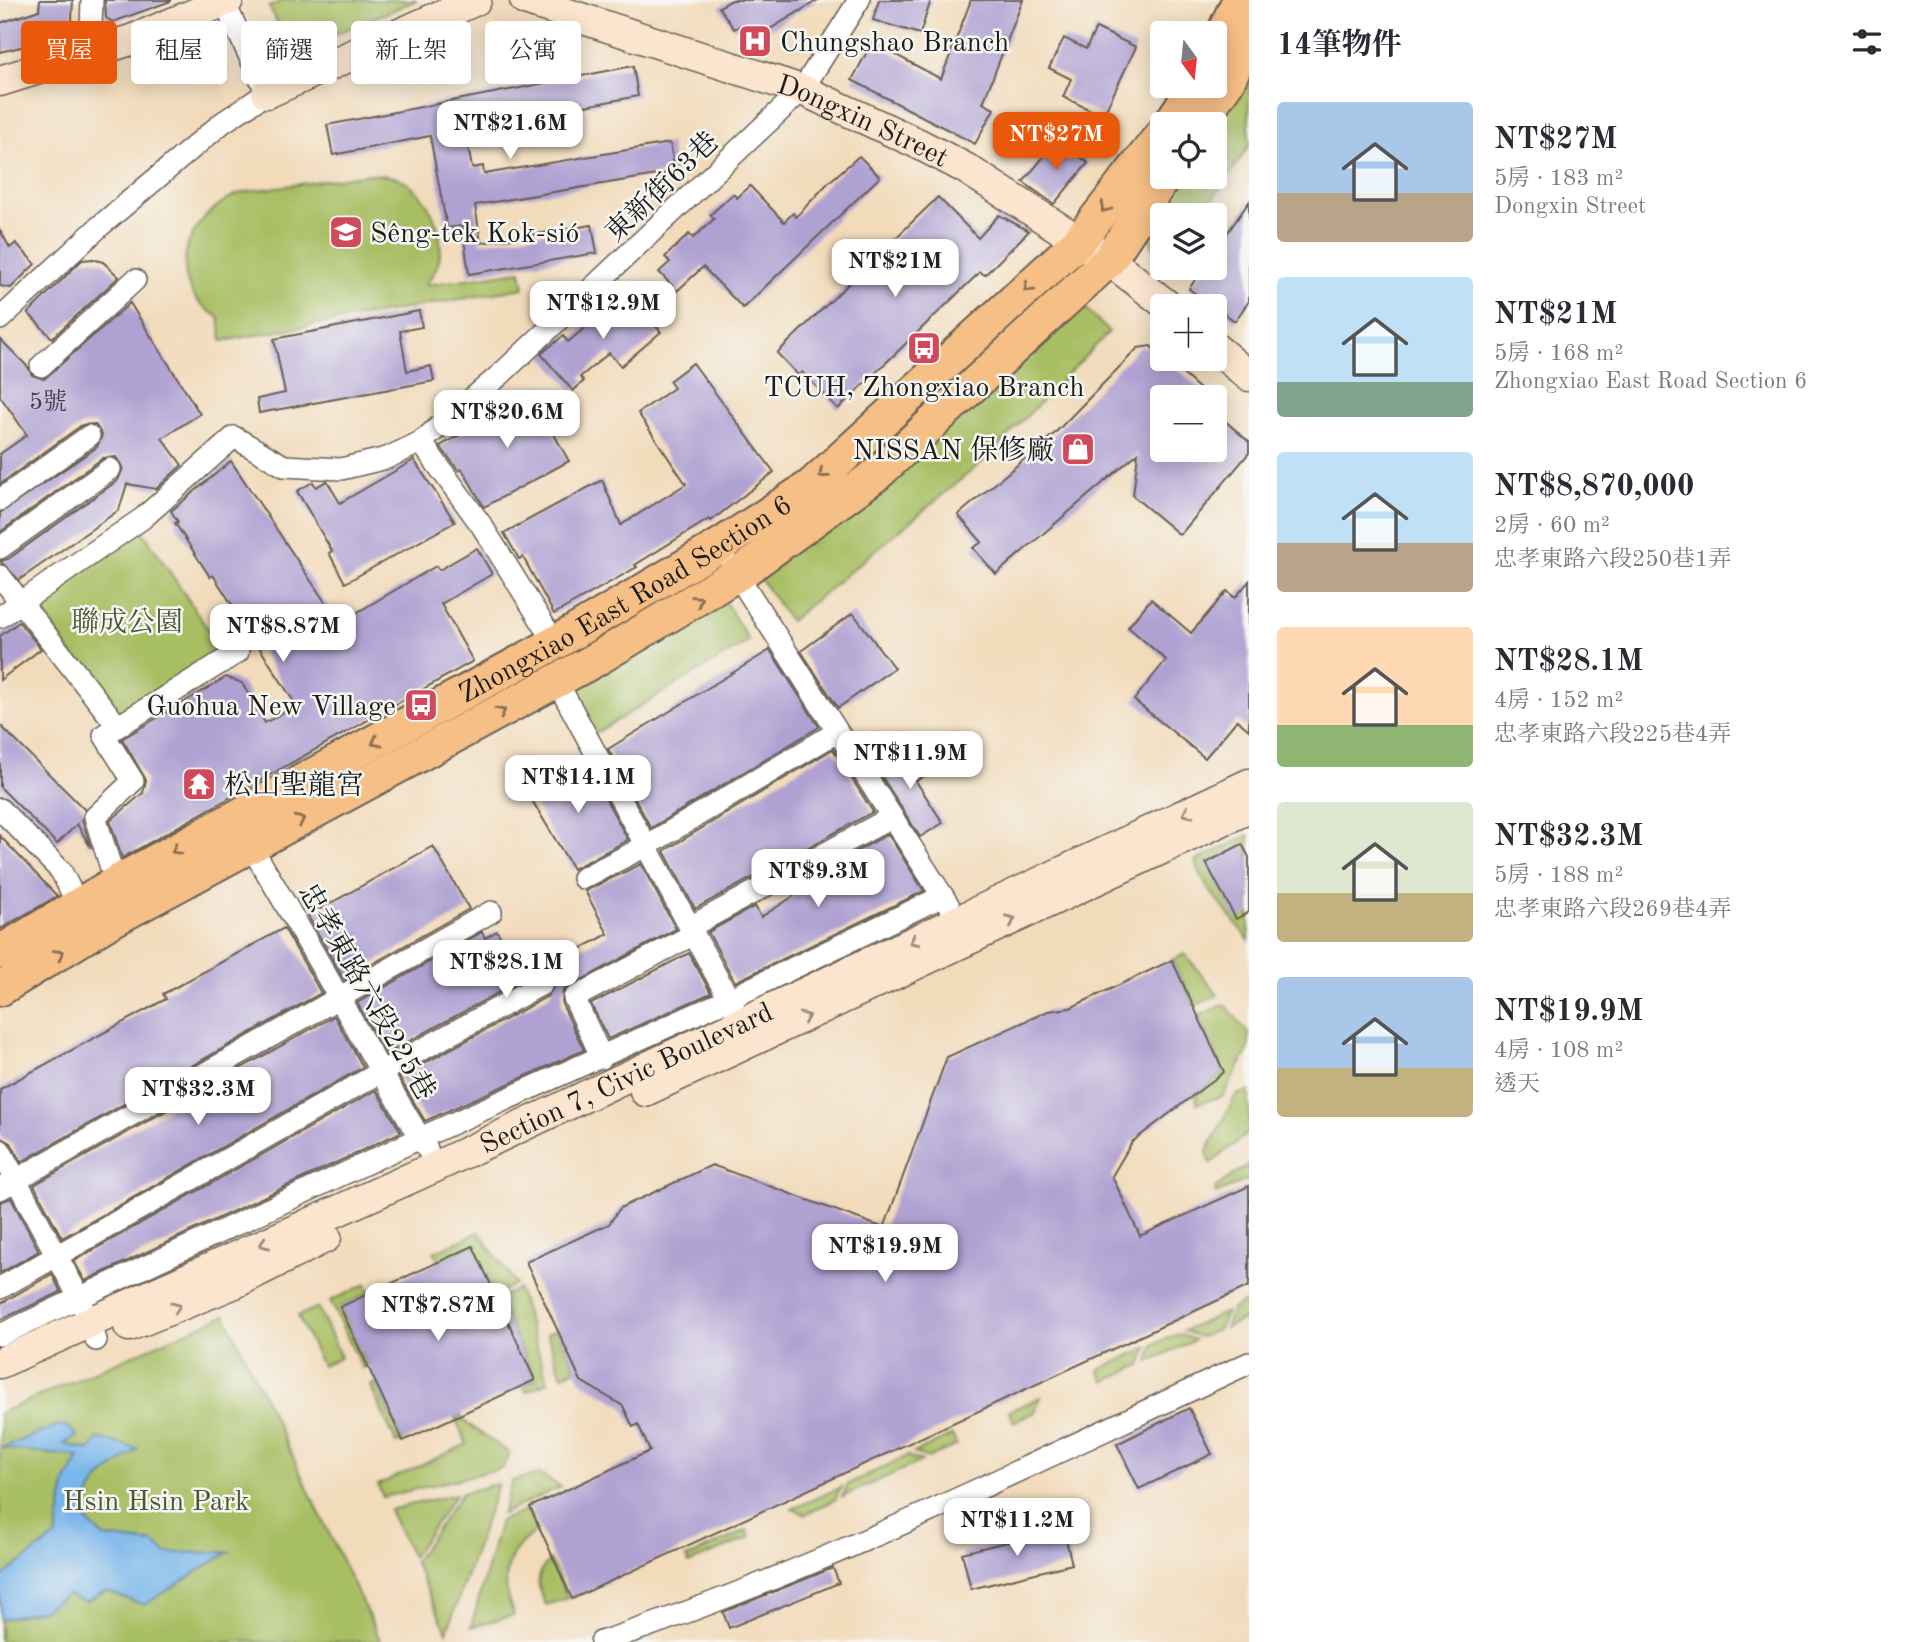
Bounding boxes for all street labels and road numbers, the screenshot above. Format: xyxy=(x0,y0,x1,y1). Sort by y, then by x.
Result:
street label: Dongxin Street xyxy=(773,72,952,174)
street label: 東新街63巷 xyxy=(599,126,725,248)
street label: Zhongxiao East Road Section 6 xyxy=(455,491,798,710)
street label: 忠孝東路六段225巷 xyxy=(292,878,441,1105)
street label: Section 7, Civic Boulevard xyxy=(476,999,778,1161)

